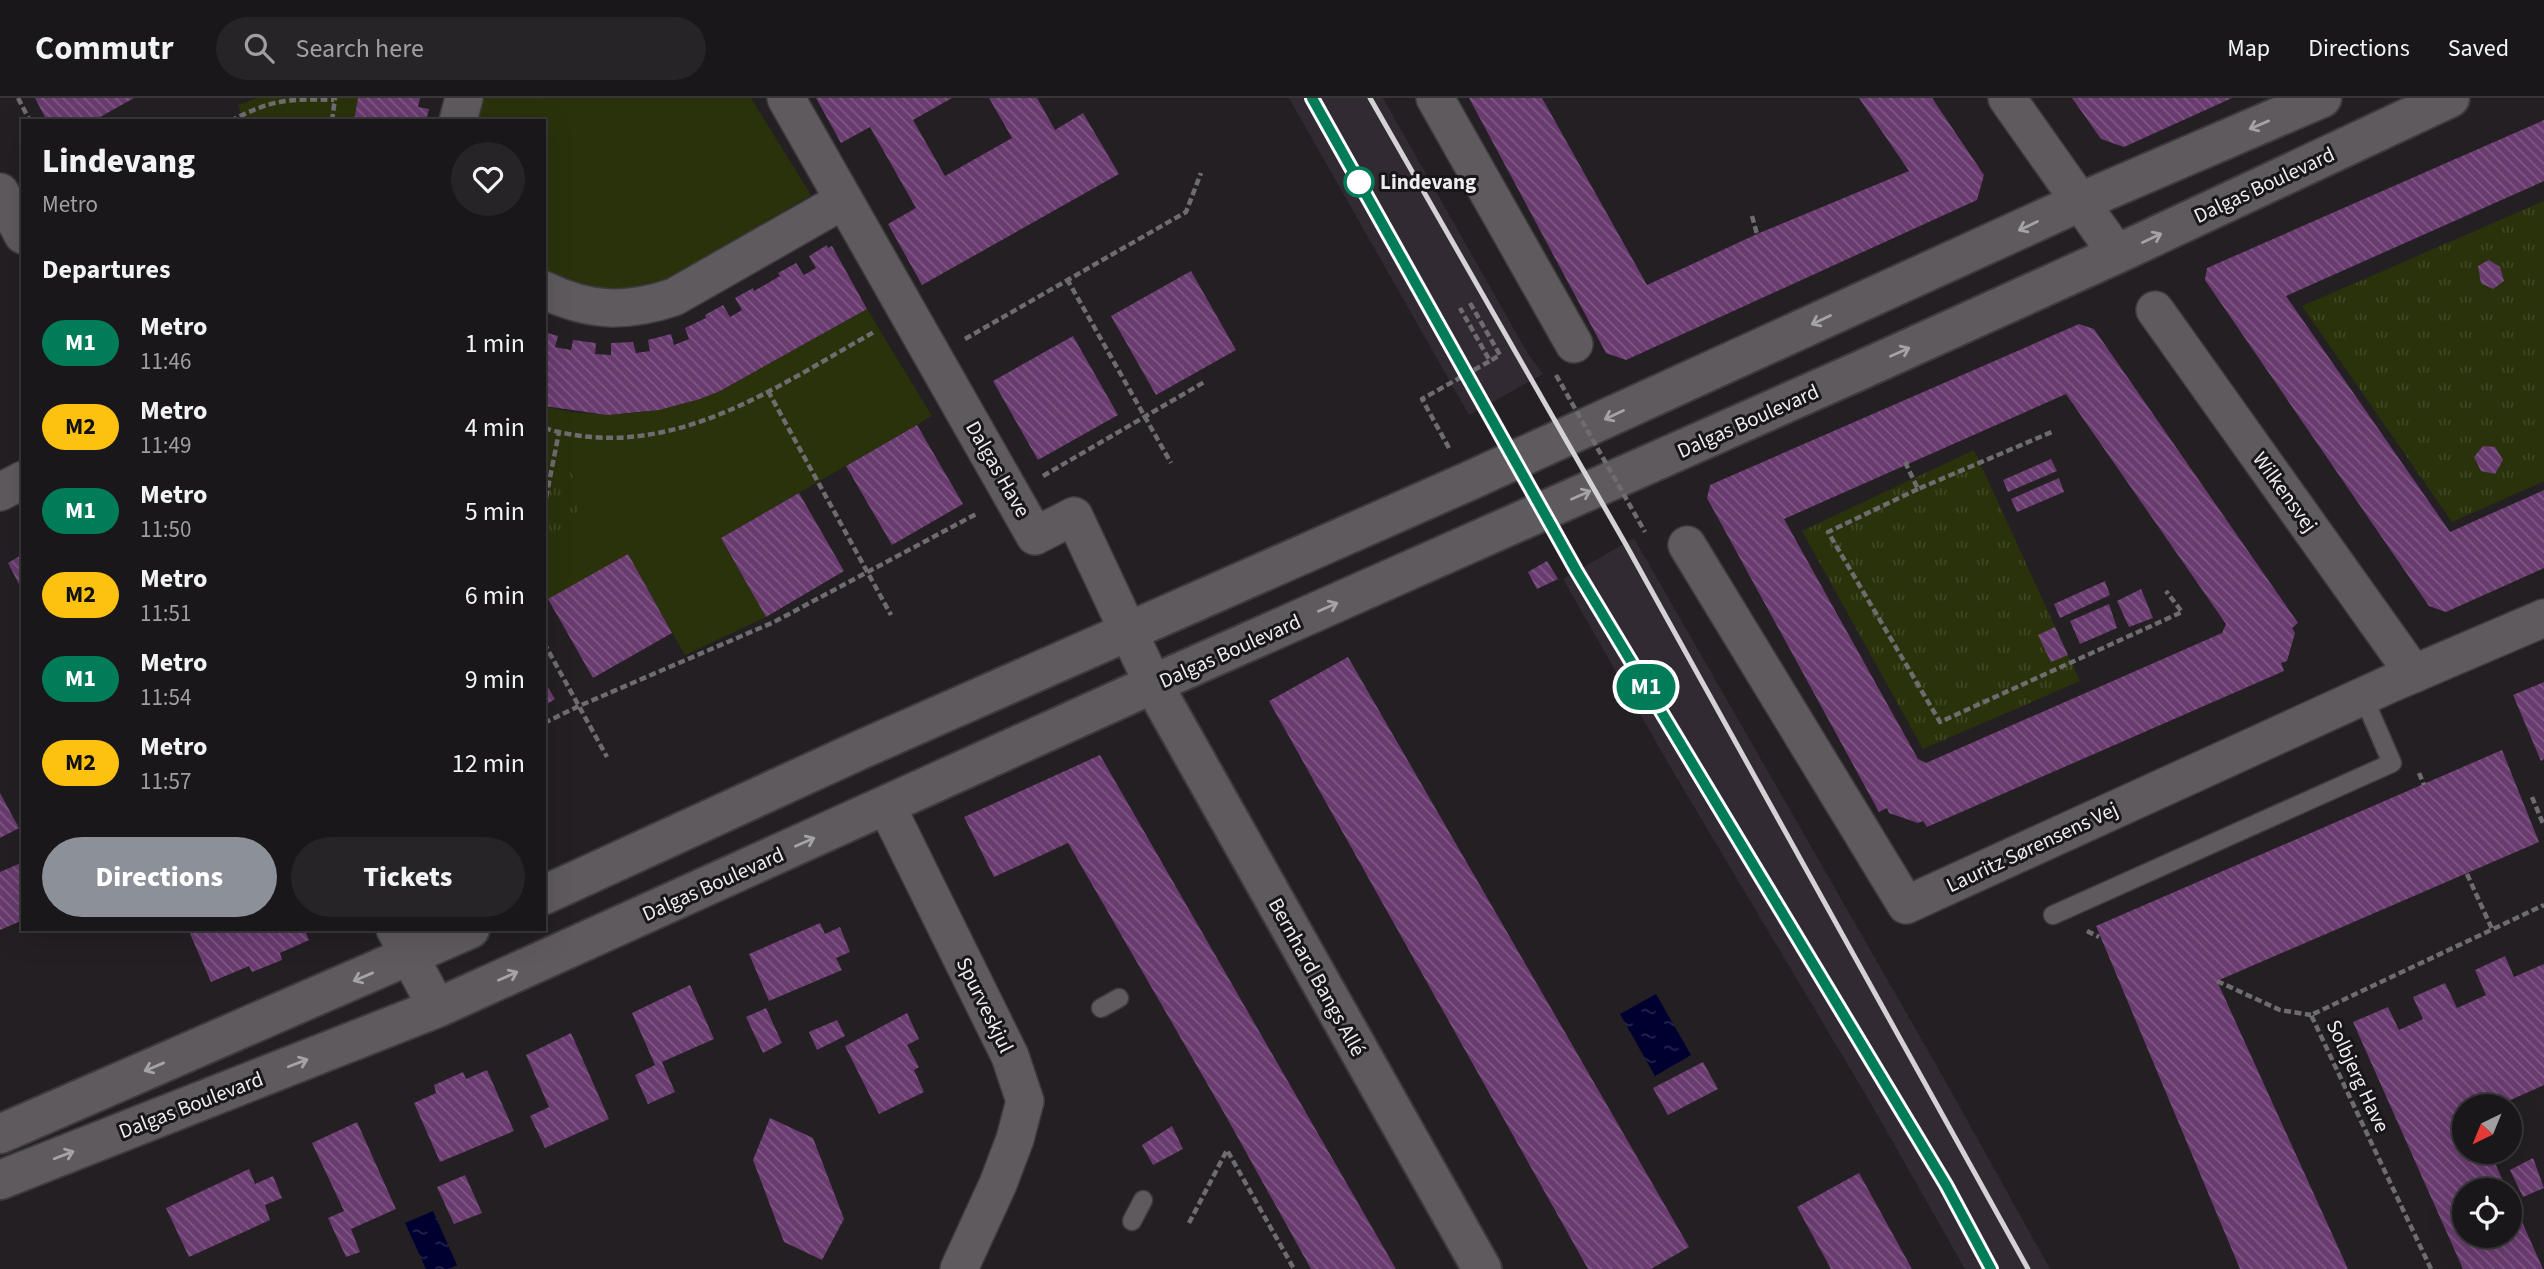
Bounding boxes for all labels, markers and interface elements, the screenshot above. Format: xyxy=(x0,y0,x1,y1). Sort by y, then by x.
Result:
search box xyxy=(216,17,706,80)
text: Commutr xyxy=(35,25,174,72)
icon: search xyxy=(240,29,278,67)
text: Search here xyxy=(296,30,424,67)
text: Map xyxy=(2227,31,2270,66)
text: Directions xyxy=(2308,31,2410,66)
text: Saved xyxy=(2448,31,2509,66)
one-way arrow xyxy=(2249,119,2270,132)
text: Lindevang xyxy=(42,138,195,185)
street label: Dalgas Boulevard xyxy=(2189,139,2339,231)
button: heart xyxy=(451,142,525,216)
marker: Lindevang xyxy=(1344,167,1374,197)
place label: Lindevang xyxy=(1380,167,1476,197)
text: Metro xyxy=(42,188,98,221)
one-way arrow xyxy=(2018,220,2039,233)
one-way arrow xyxy=(2141,230,2162,244)
text: Departures xyxy=(42,251,170,288)
text: Metro xyxy=(140,308,208,345)
one-way arrow xyxy=(1811,314,1832,327)
text: M1 xyxy=(65,325,96,360)
text: 1 min xyxy=(465,325,525,362)
text: 11:46 xyxy=(140,345,191,378)
one-way arrow xyxy=(1889,345,1910,358)
street label: Dalgas Boulevard xyxy=(1672,376,1824,466)
text: Metro xyxy=(140,392,208,429)
text: M2 xyxy=(65,409,96,444)
text: 4 min xyxy=(465,409,525,446)
one-way arrow xyxy=(1604,409,1625,422)
street label: Dalgas Have xyxy=(958,415,1038,523)
text: 11:49 xyxy=(140,429,191,462)
street label: Wilkensvej xyxy=(2246,446,2324,538)
text: Metro xyxy=(140,476,208,513)
one-way arrow xyxy=(1570,488,1591,501)
text: M1 xyxy=(65,493,96,528)
text: 5 min xyxy=(465,493,525,530)
text: 11:50 xyxy=(140,513,191,546)
text: Metro xyxy=(140,560,208,597)
text: M2 xyxy=(65,577,96,612)
text: 6 min xyxy=(465,577,525,614)
text: 11:51 xyxy=(140,597,191,630)
one-way arrow xyxy=(1317,600,1338,613)
street label: Dalgas Boulevard xyxy=(1154,606,1306,696)
text: Metro xyxy=(140,644,208,681)
text: M1 xyxy=(65,661,96,696)
text: 9 min xyxy=(465,661,525,698)
line badge: M1 xyxy=(1614,664,1678,710)
text: M1 xyxy=(1631,669,1661,704)
text: 11:54 xyxy=(140,681,191,714)
text: Metro xyxy=(140,728,208,765)
text: M2 xyxy=(65,745,96,780)
text: 12 min xyxy=(452,745,525,782)
text: 11:57 xyxy=(140,765,191,798)
street label: Lauritz Sørensens Vej xyxy=(1941,794,2123,900)
one-way arrow xyxy=(794,835,815,848)
button: Directions xyxy=(42,837,277,917)
button: Tickets xyxy=(291,837,525,917)
street label: Dalgas Boulevard xyxy=(637,839,789,929)
street label: Bernhard Bangs Allé xyxy=(1261,892,1373,1062)
street label: Spurveskjul xyxy=(949,952,1021,1058)
one-way arrow xyxy=(497,969,519,982)
one-way arrow xyxy=(353,971,374,984)
street label: Solbjerg Have xyxy=(2319,1015,2397,1137)
one-way arrow xyxy=(287,1055,309,1068)
one-way arrow xyxy=(144,1062,165,1075)
street label: Dalgas Boulevard xyxy=(114,1064,268,1146)
north arrow xyxy=(2452,1094,2522,1164)
map controls xyxy=(2452,1094,2522,1248)
one-way arrow xyxy=(52,1147,74,1160)
button: locate xyxy=(2452,1178,2522,1248)

